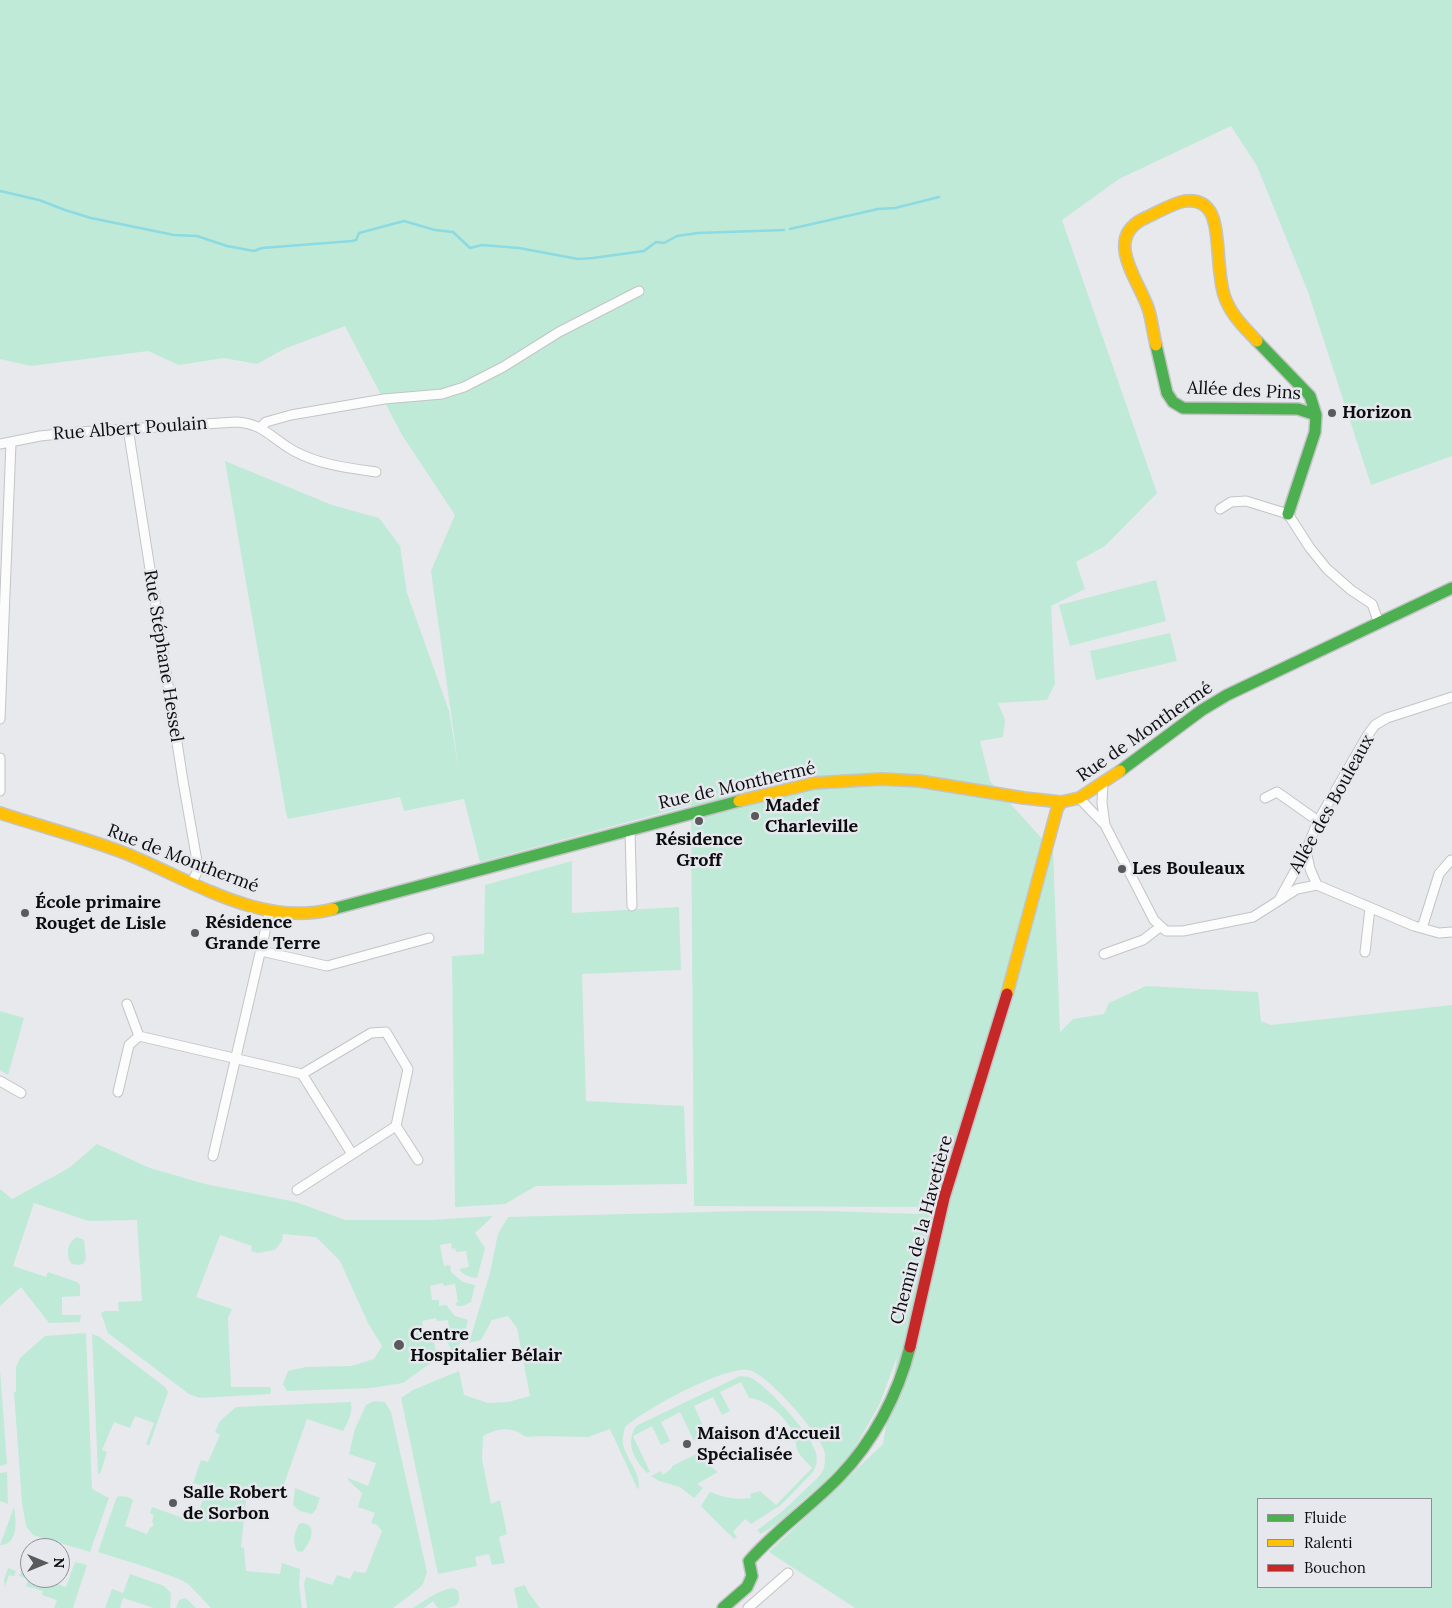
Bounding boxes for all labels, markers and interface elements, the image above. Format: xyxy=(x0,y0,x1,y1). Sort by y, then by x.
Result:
street label: Allée des Pins xyxy=(1186,377,1302,405)
place label: Horizon xyxy=(1342,402,1412,424)
marker: Horizon xyxy=(1326,407,1338,419)
street label: Rue Albert Poulain xyxy=(52,413,208,445)
street label: Rue Stéphane Hessel xyxy=(139,568,187,744)
street label: Rue de Monthermé xyxy=(1073,677,1217,787)
street label: Allée des Bouleaux xyxy=(1285,731,1379,877)
street label: Rue de Monthermé xyxy=(656,757,818,815)
place label: Madef Charleville xyxy=(765,795,858,838)
marker: Madef Charleville xyxy=(749,810,761,822)
marker: Résidence Groff xyxy=(693,815,705,827)
street label: Rue de Monthermé xyxy=(104,820,262,898)
place label: Résidence Groff xyxy=(655,829,743,872)
place label: Les Bouleaux xyxy=(1132,858,1245,880)
marker: Les Bouleaux xyxy=(1116,863,1128,875)
place label: École primaire Rouget de Lisle xyxy=(35,892,166,934)
marker: École primaire Rouget de Lisle xyxy=(19,907,31,919)
place label: Résidence Grande Terre xyxy=(205,912,320,954)
marker: Résidence Grande Terre xyxy=(189,927,201,939)
street label: Chemin de la Havetière xyxy=(886,1133,958,1327)
place label: Centre Hospitalier Bélair xyxy=(410,1324,562,1366)
marker: Centre Hospitalier Bélair xyxy=(392,1338,406,1352)
place label: Maison d'Accueil Spécialisée xyxy=(697,1423,840,1466)
marker: Maison d'Accueil Spécialisée xyxy=(681,1438,693,1450)
place label: Salle Robert de Sorbon xyxy=(183,1482,287,1525)
marker: Salle Robert de Sorbon xyxy=(167,1497,179,1509)
legend xyxy=(1257,1498,1432,1588)
text: Fluide xyxy=(1304,1508,1347,1527)
text: Ralenti xyxy=(1304,1533,1352,1552)
north arrow xyxy=(20,1538,70,1588)
text: N xyxy=(50,1558,68,1568)
text: Bouchon xyxy=(1304,1558,1366,1577)

